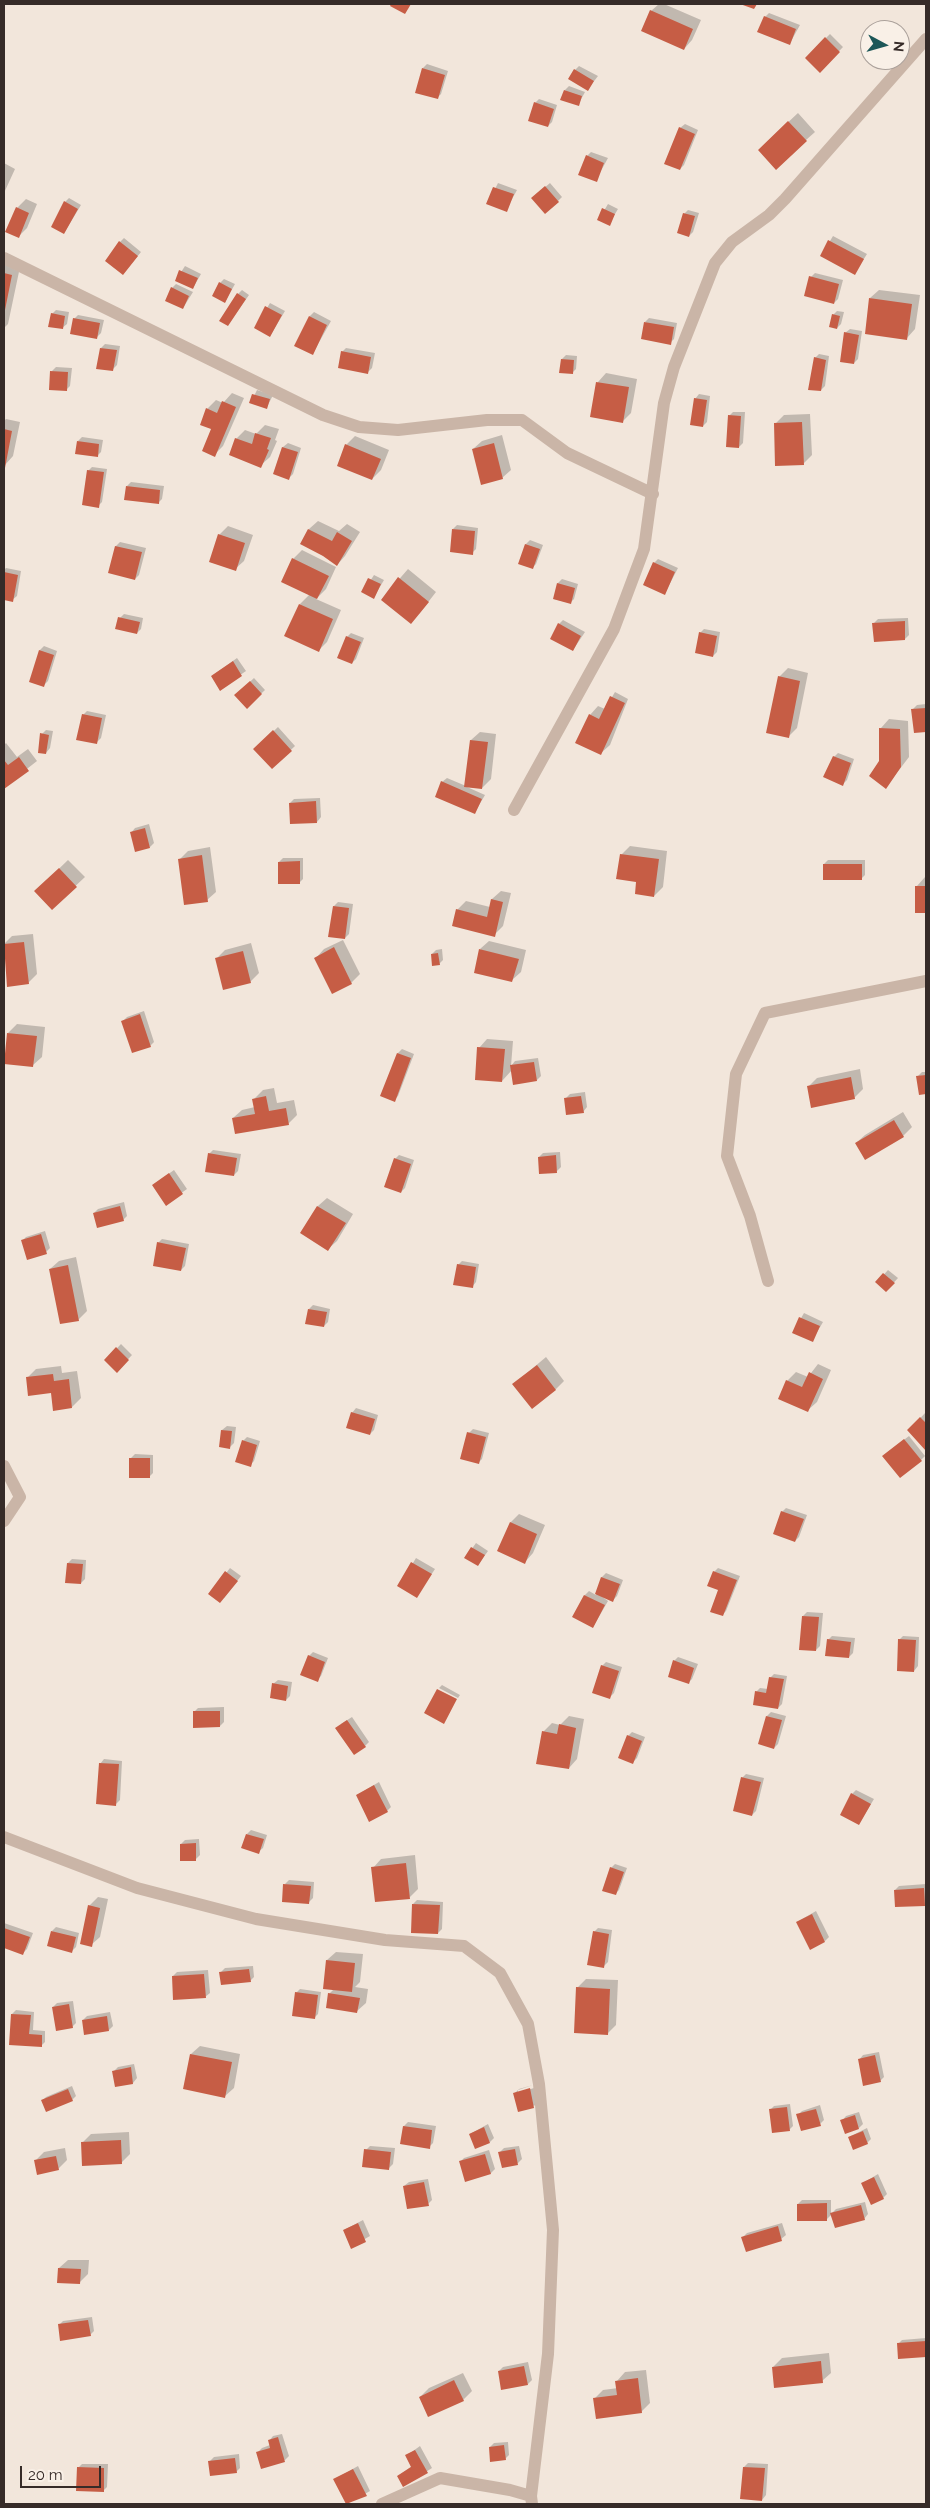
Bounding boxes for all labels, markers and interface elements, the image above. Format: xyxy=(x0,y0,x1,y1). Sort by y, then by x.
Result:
north arrow xyxy=(860,20,910,70)
text: N xyxy=(890,40,907,53)
scale bar xyxy=(22,2456,104,2488)
text: 20 m xyxy=(28,2466,63,2484)

